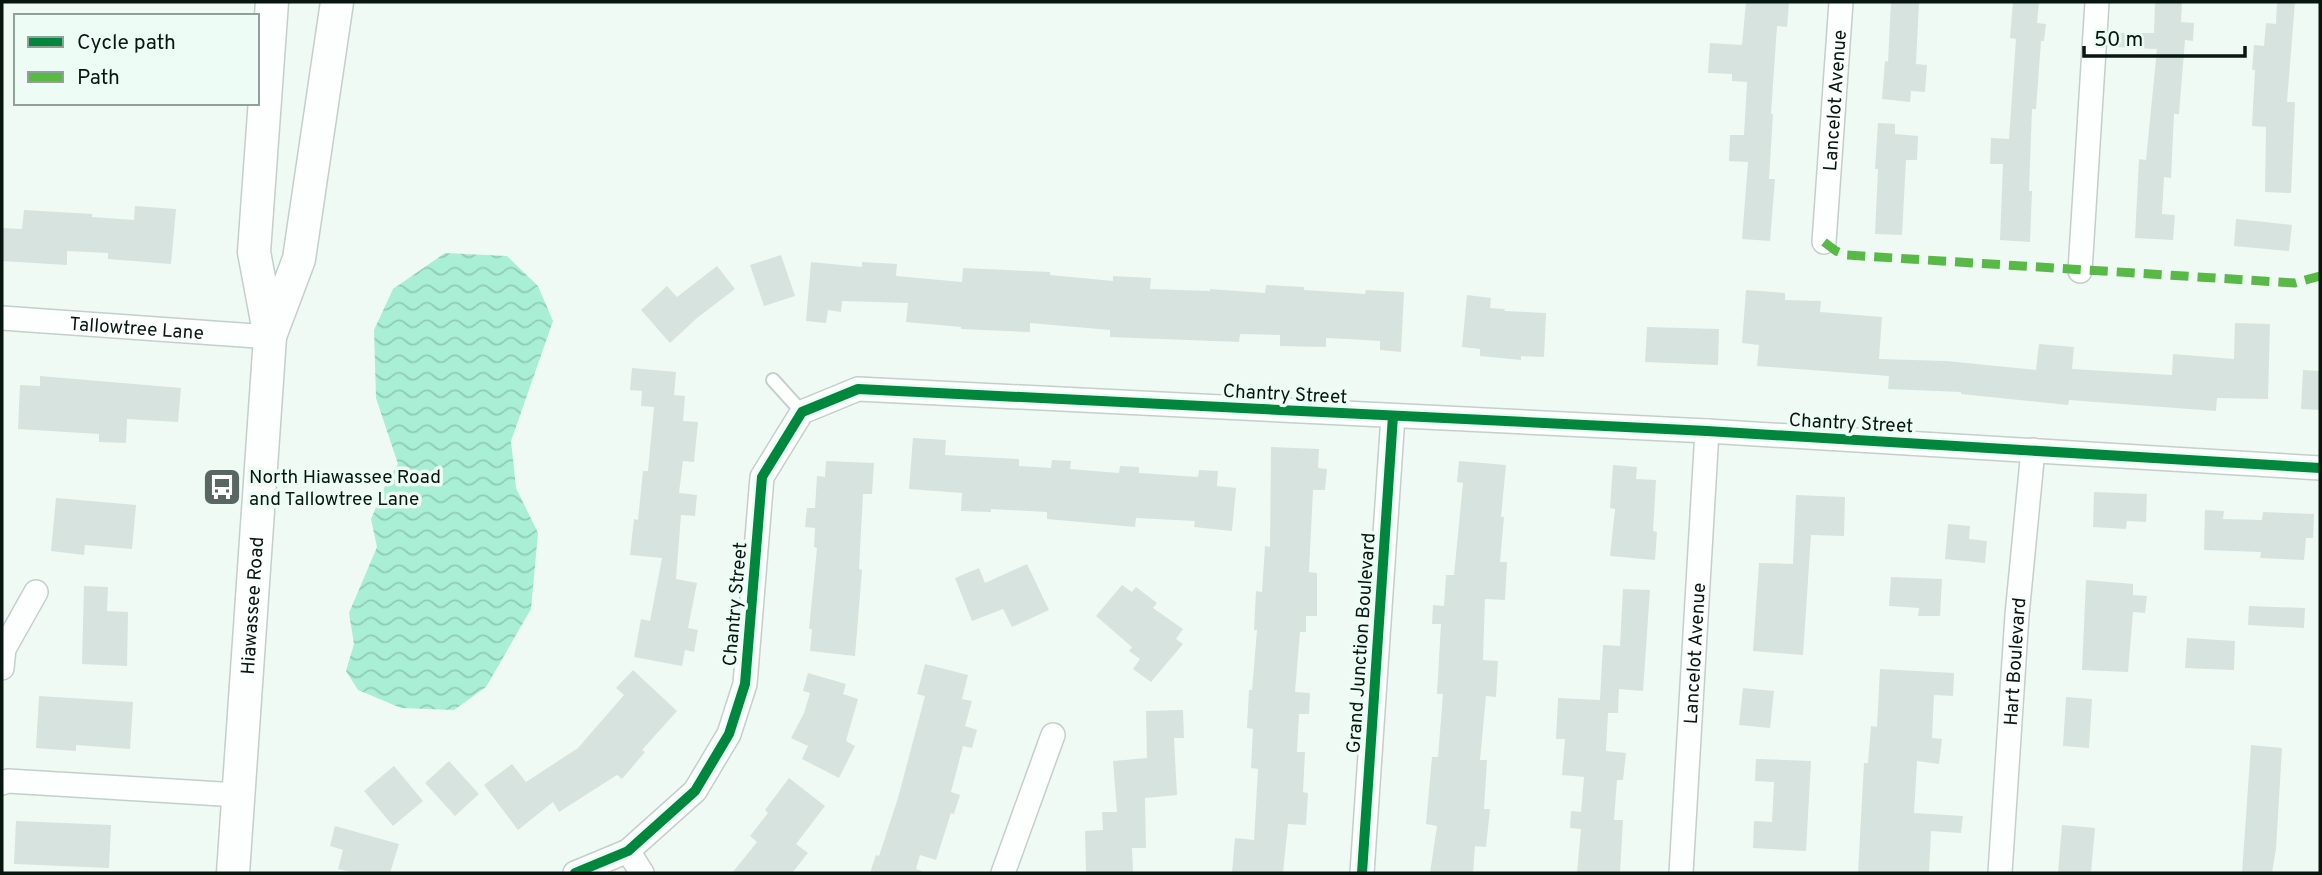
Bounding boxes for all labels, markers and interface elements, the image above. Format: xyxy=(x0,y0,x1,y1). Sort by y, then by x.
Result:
legend xyxy=(14,14,259,105)
scale bar xyxy=(2084,14,2245,58)
text: 50 m xyxy=(2094,27,2143,54)
street label: Lancelot Avenue xyxy=(1819,29,1853,172)
text: Cycle path xyxy=(77,30,176,57)
text: Path xyxy=(77,65,120,92)
street label: Tallowtree Lane xyxy=(68,313,205,346)
street label: Chantry Street xyxy=(1222,380,1348,410)
street label: Chantry Street xyxy=(1788,409,1914,439)
bus stop icon: North Hiawassee Road and Tallowtree Lane xyxy=(201,466,243,508)
place label: North Hiawassee Road and Tallowtree Lane xyxy=(249,466,441,512)
street label: Grand Junction Boulevard xyxy=(1342,532,1382,754)
street label: Hiawassee Road xyxy=(237,536,270,676)
street label: Chantry Street xyxy=(719,541,753,667)
street label: Lancelot Avenue xyxy=(1680,582,1712,725)
street label: Hart Boulevard xyxy=(2000,597,2033,726)

